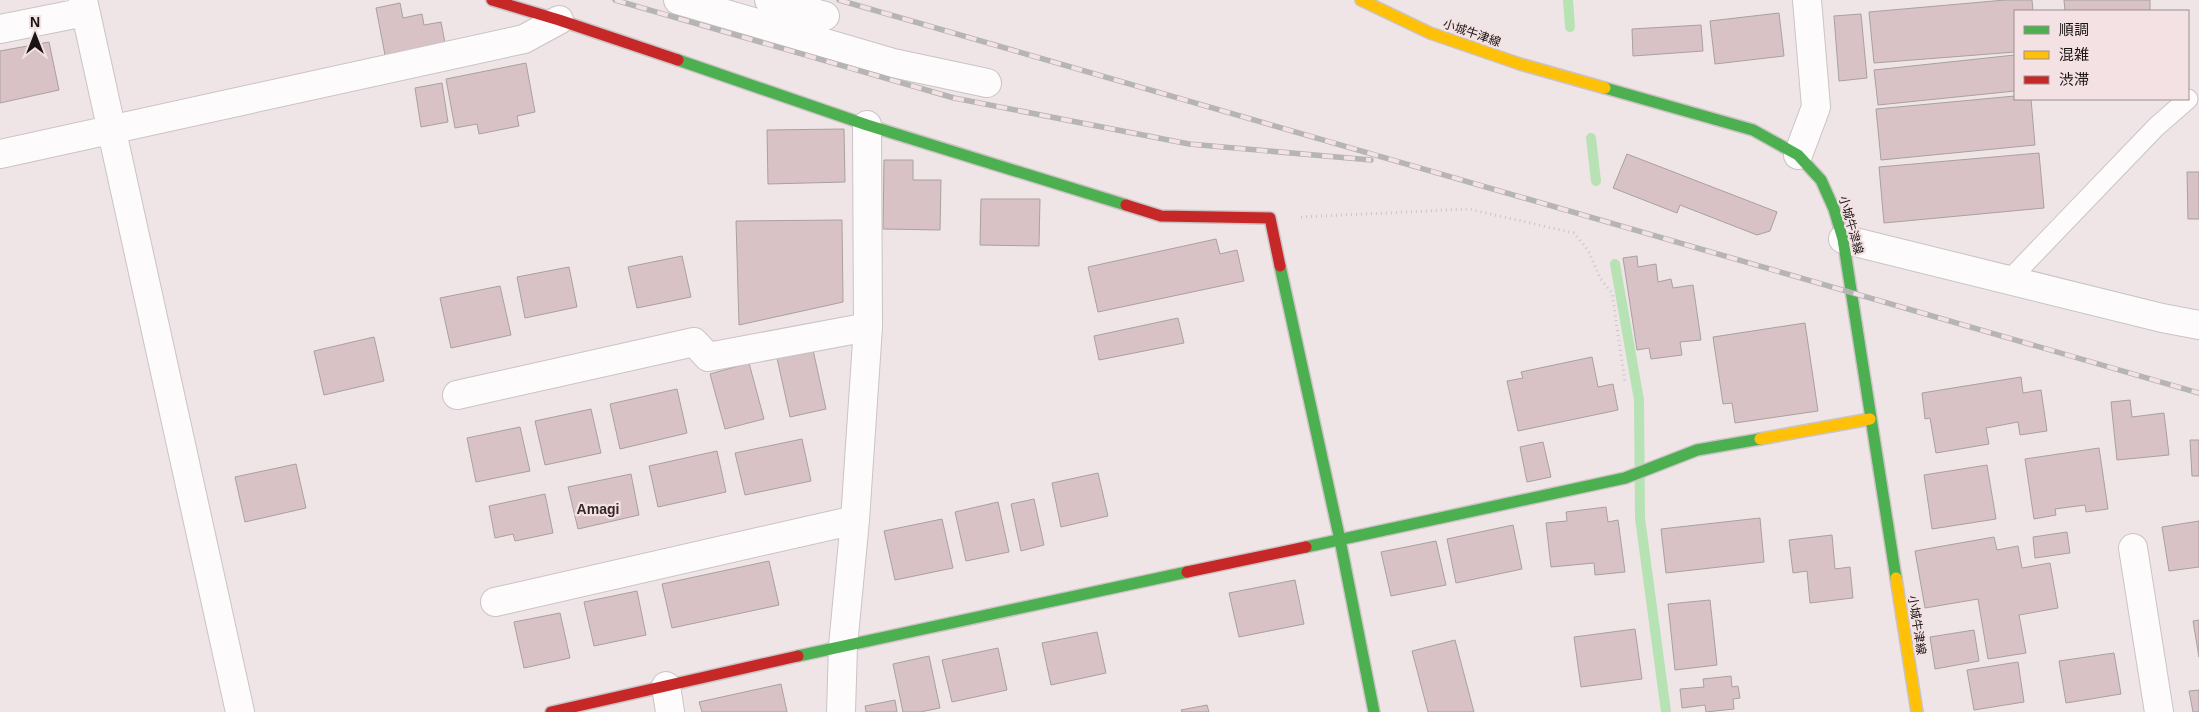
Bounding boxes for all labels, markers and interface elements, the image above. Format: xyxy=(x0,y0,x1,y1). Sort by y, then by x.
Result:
north arrow xyxy=(10,10,60,60)
legend xyxy=(2014,10,2189,100)
text: N xyxy=(30,14,40,30)
street label: 小城牛津線 xyxy=(1441,17,1503,49)
text: 順調 xyxy=(2059,21,2089,38)
text: 混雑 xyxy=(2059,46,2089,63)
text: 渋滞 xyxy=(2059,71,2089,88)
street label: 小城牛津線 xyxy=(1836,194,1866,256)
district label: Amagi xyxy=(577,501,619,517)
street label: 小城牛津線 xyxy=(1905,594,1929,656)

